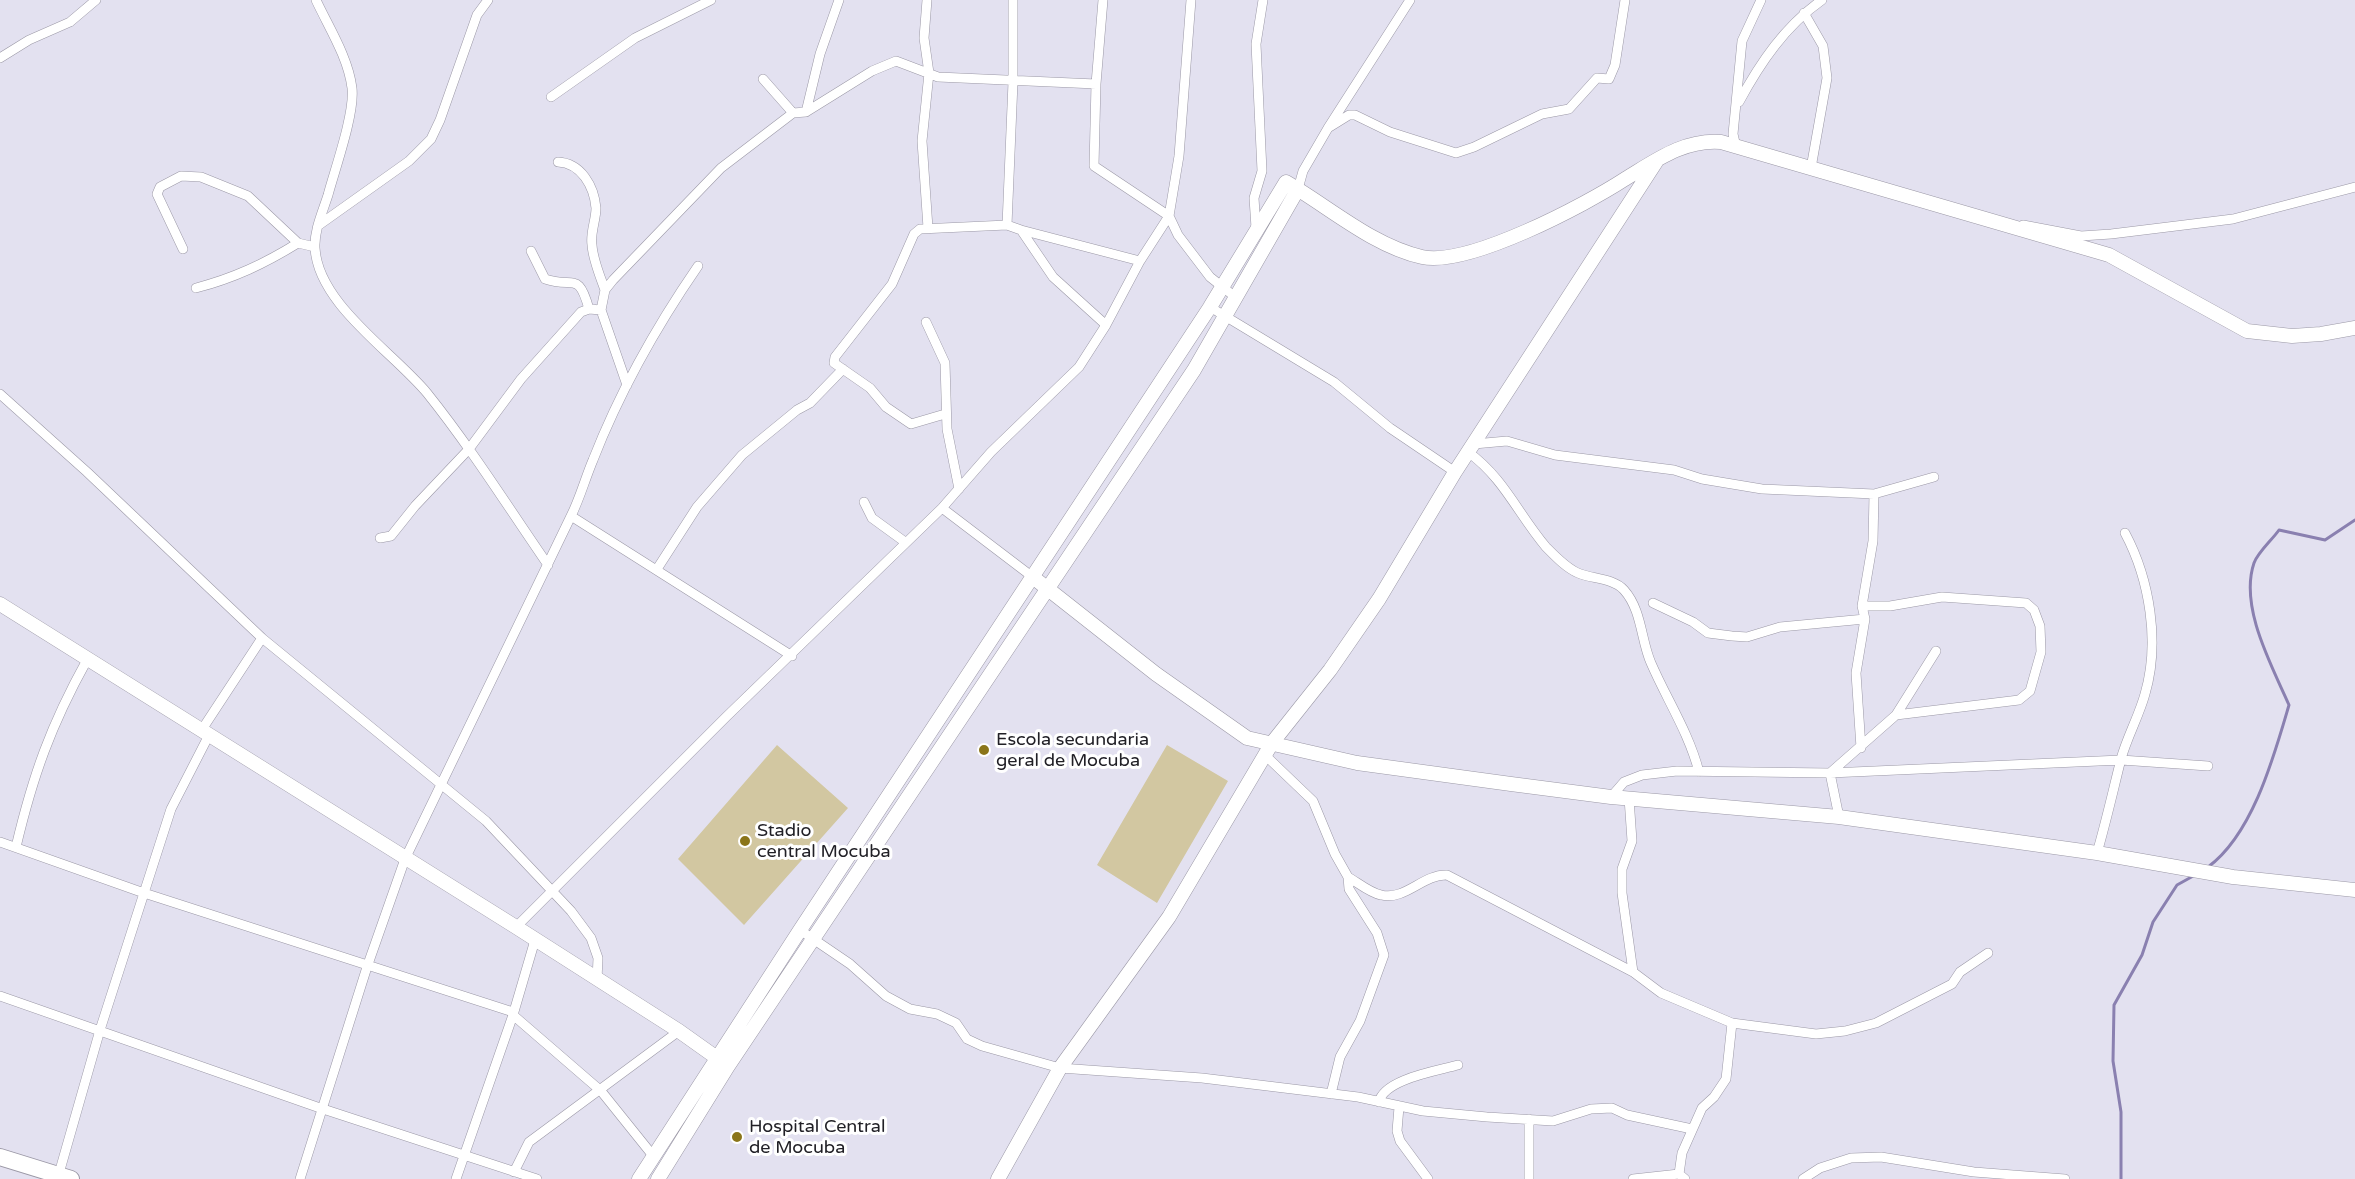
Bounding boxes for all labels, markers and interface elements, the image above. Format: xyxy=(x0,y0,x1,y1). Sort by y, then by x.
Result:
place label: Escola secundaria geral de Mocuba xyxy=(996,729,1149,771)
marker: Escola secundaria geral de Mocuba xyxy=(977,743,991,757)
place label: Stadio central Mocuba xyxy=(757,820,891,862)
marker: Stadio central Mocuba xyxy=(738,834,752,848)
place label: Hospital Central de Mocuba xyxy=(749,1116,885,1158)
marker: Hospital Central de Mocuba xyxy=(730,1130,744,1144)

